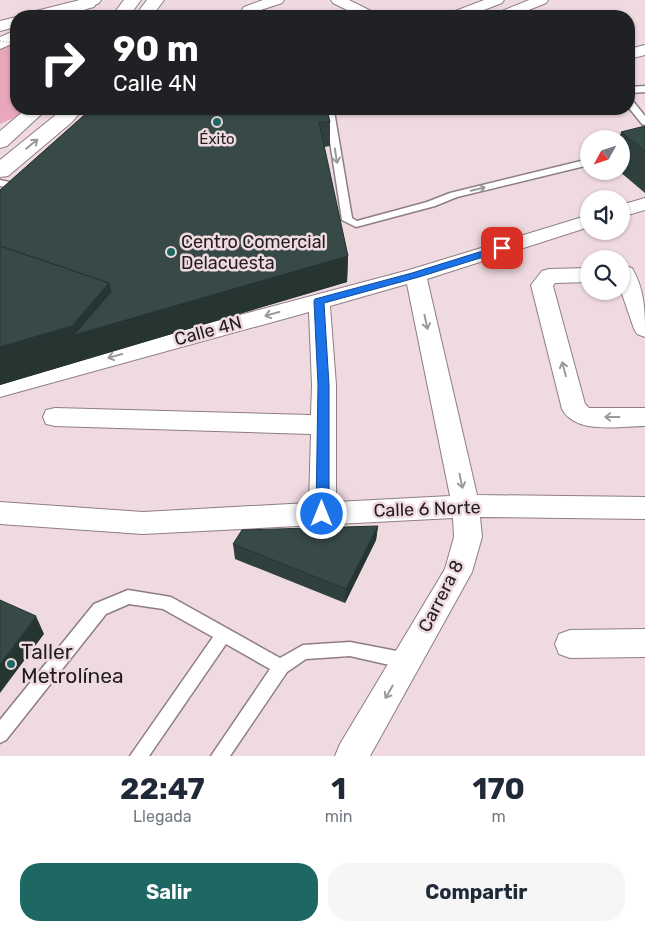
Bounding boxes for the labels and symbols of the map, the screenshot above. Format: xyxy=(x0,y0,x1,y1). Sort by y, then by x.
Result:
marker: Éxito xyxy=(211,116,223,128)
place label: Éxito xyxy=(199,130,235,148)
north arrow xyxy=(580,130,630,180)
one-way arrow xyxy=(26,139,39,150)
one-way arrow xyxy=(332,147,342,163)
one-way arrow xyxy=(469,184,485,193)
pin xyxy=(481,227,523,269)
place label: Centro Comercial Delacuesta xyxy=(181,231,326,274)
marker: Centro Comercial Delacuesta xyxy=(165,246,177,258)
one-way arrow xyxy=(264,310,280,319)
street label: Calle 4N xyxy=(172,311,244,351)
one-way arrow xyxy=(422,314,431,330)
one-way arrow xyxy=(107,352,123,362)
one-way arrow xyxy=(559,362,568,378)
one-way arrow xyxy=(604,412,620,422)
one-way arrow xyxy=(457,473,466,489)
position arrow xyxy=(295,487,347,539)
street label: Calle 6 Norte xyxy=(373,496,481,522)
street label: Carrera 8 xyxy=(413,556,469,636)
place label: Taller Metrolínea xyxy=(21,639,124,688)
marker: Taller Metrolínea xyxy=(5,658,17,670)
one-way arrow xyxy=(383,685,393,699)

